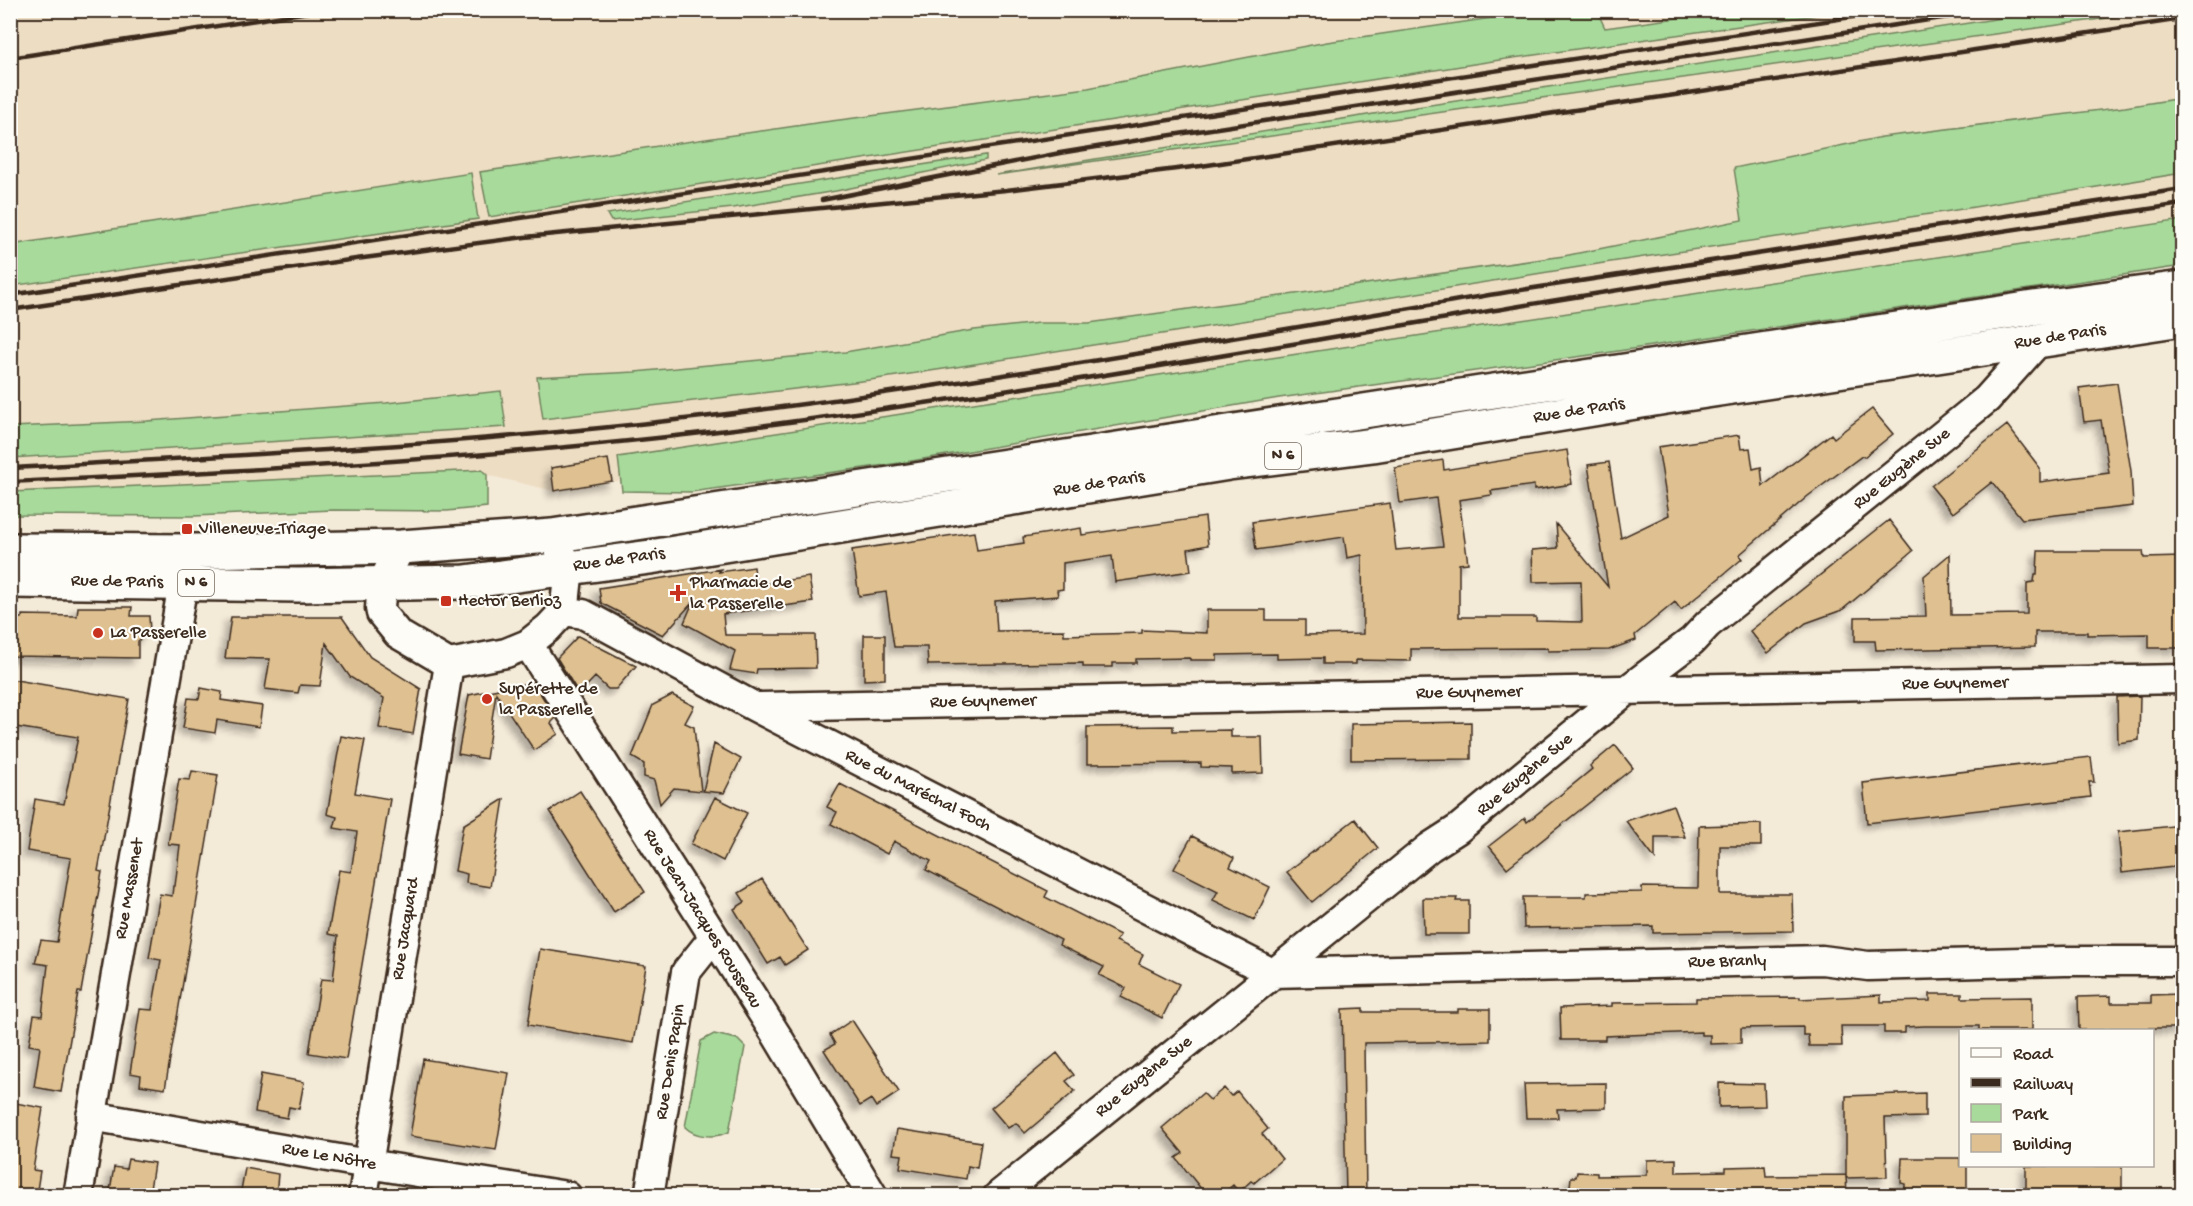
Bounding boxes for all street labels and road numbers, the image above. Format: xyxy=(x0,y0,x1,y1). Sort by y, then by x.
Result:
street label: Rue de Paris xyxy=(2013,319,2109,355)
street label: Rue de Paris xyxy=(1532,393,1628,429)
street label: Rue Eugène Sue xyxy=(1849,423,1955,515)
road number: N 6 xyxy=(1265,443,1301,469)
street label: Rue de Paris xyxy=(1052,466,1148,502)
street label: Rue de Paris xyxy=(572,543,668,577)
road number: N 6 xyxy=(178,570,214,596)
street label: Rue de Paris xyxy=(71,571,165,593)
street label: Rue Guynemer xyxy=(1902,673,2010,695)
street label: Rue Guynemer xyxy=(1416,682,1524,704)
street label: Rue Guynemer xyxy=(930,691,1038,713)
street label: Rue Eugène Sue xyxy=(1473,728,1578,821)
street label: Rue du Maréchal Foch xyxy=(841,745,995,837)
street label: Rue Jean-Jacques Rousseau xyxy=(638,825,766,1013)
street label: Rue Massenet xyxy=(111,836,149,941)
street label: Rue Jacquard xyxy=(388,875,425,982)
street label: Rue Branly xyxy=(1688,951,1767,973)
street label: Rue Denis Papin xyxy=(651,1002,691,1121)
street label: Rue Eugène Sue xyxy=(1091,1031,1197,1123)
street label: Rue Le Nôtre xyxy=(280,1138,379,1176)

